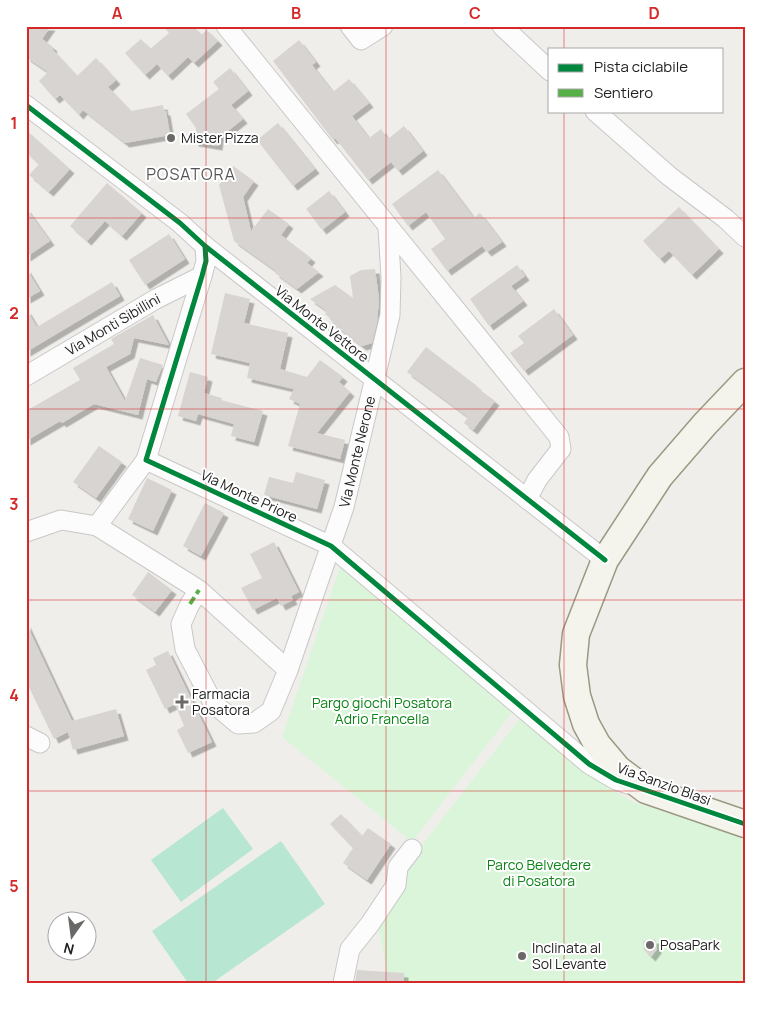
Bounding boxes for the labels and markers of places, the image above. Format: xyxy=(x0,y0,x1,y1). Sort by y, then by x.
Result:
place label: Mister Pizza xyxy=(181,128,259,147)
marker: Mister Pizza xyxy=(165,132,177,144)
place label: Farmacia Posatora xyxy=(192,684,250,719)
marker: Farmacia Posatora xyxy=(176,696,188,708)
place label: PosaPark xyxy=(660,935,721,954)
place label: Inclinata al Sol Levante xyxy=(532,938,606,973)
marker: PosaPark xyxy=(644,939,656,951)
marker: Inclinata al Sol Levante xyxy=(516,950,528,962)

